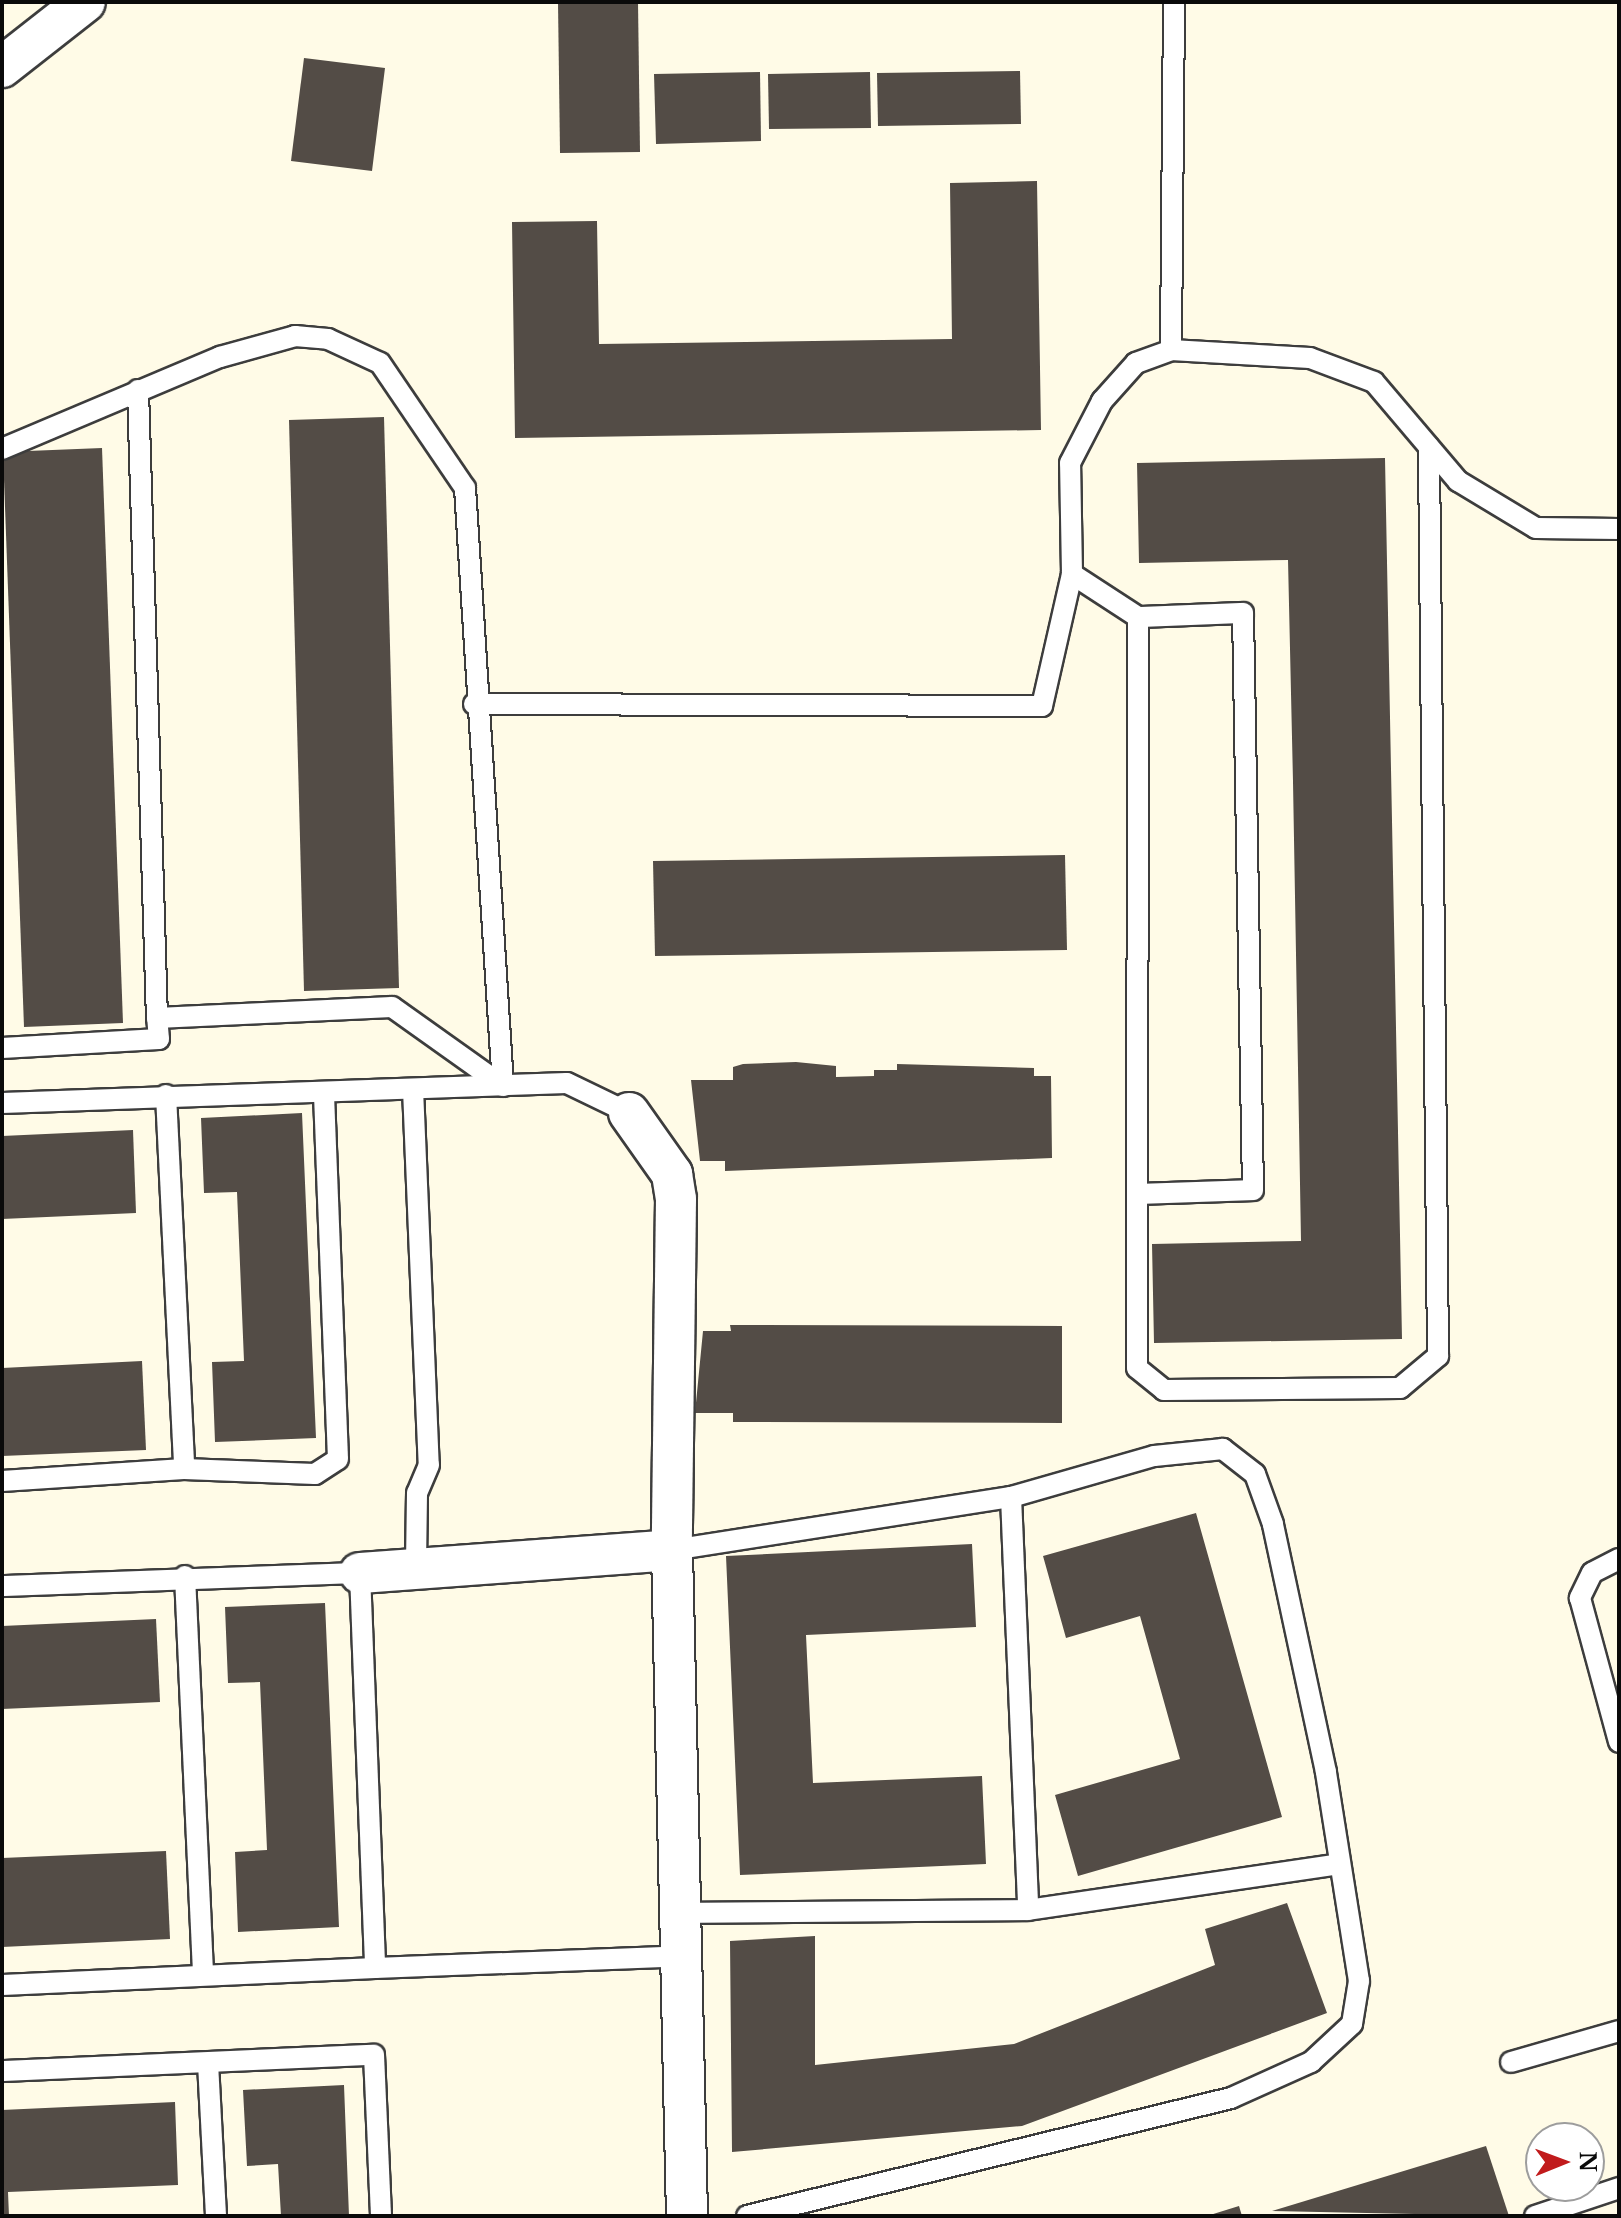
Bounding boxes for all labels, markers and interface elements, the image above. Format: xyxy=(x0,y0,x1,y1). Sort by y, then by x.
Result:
north arrow xyxy=(1525,2122,1605,2202)
text: N xyxy=(1574,2151,1601,2172)

